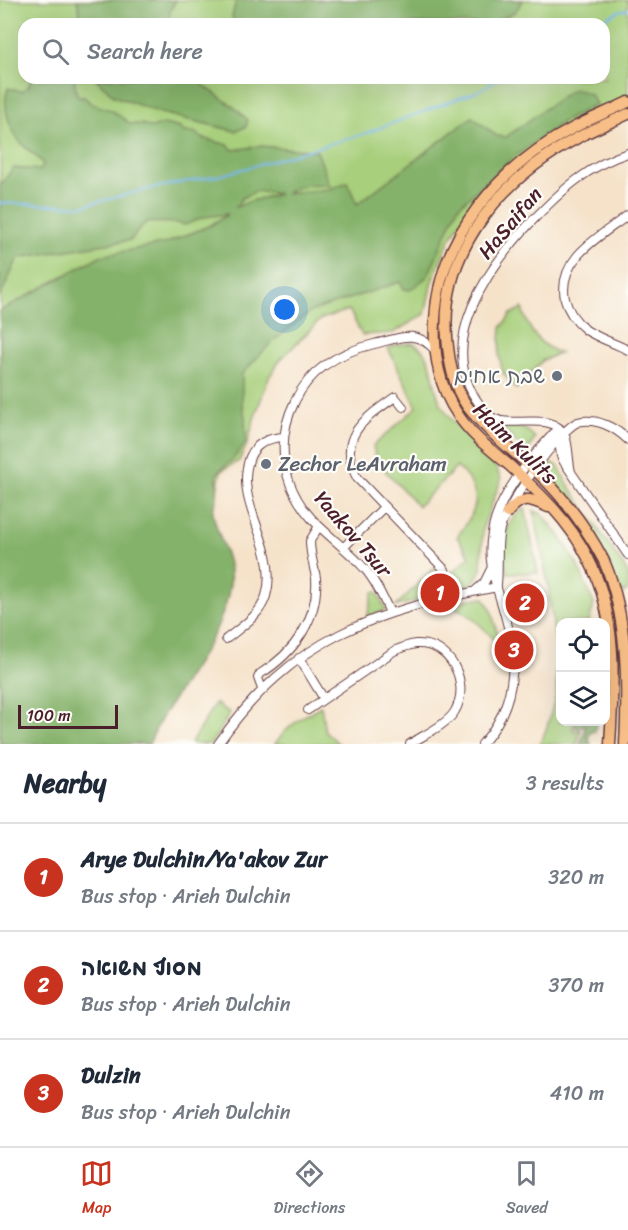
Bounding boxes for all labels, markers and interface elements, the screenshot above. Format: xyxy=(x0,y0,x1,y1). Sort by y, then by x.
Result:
search box xyxy=(18,18,610,84)
text: Search here xyxy=(87,32,203,71)
icon: search xyxy=(39,35,72,68)
street label: HaSaifan xyxy=(468,178,552,268)
your location xyxy=(270,295,299,324)
place label: שבת אחים xyxy=(454,357,545,395)
marker: שבת אחים xyxy=(550,369,564,383)
street label: Haim Kulits xyxy=(463,392,567,494)
place label: Zechor LeAvraham xyxy=(278,445,447,483)
marker: Zechor LeAvraham xyxy=(259,457,273,471)
street label: Yaakov Tsur xyxy=(304,482,403,587)
pin: 1 xyxy=(420,570,460,616)
pin: 2 xyxy=(506,580,544,626)
map controls xyxy=(556,618,610,726)
button: locate xyxy=(556,618,610,672)
pin: 3 xyxy=(494,628,534,672)
button: layers xyxy=(556,672,610,726)
text: 100 m xyxy=(27,701,71,730)
scale bar xyxy=(18,702,118,730)
text: Nearby xyxy=(24,760,106,806)
text: 3 results xyxy=(526,766,604,801)
text: Arye Dulchin/Ya'akov Zur xyxy=(81,840,327,879)
text: 1 xyxy=(39,860,48,895)
text: 320 m xyxy=(548,860,604,895)
text: Bus stop · Arieh Dulchin xyxy=(81,879,291,914)
text: מסוף משואה xyxy=(81,948,202,987)
text: 2 xyxy=(38,968,49,1003)
text: 370 m xyxy=(548,968,604,1003)
text: Bus stop · Arieh Dulchin xyxy=(81,987,291,1022)
text: Dulzin xyxy=(81,1056,141,1095)
text: 3 xyxy=(38,1076,49,1111)
text: 410 m xyxy=(550,1076,604,1111)
text: Bus stop · Arieh Dulchin xyxy=(81,1095,291,1130)
tab: Map xyxy=(80,1157,113,1222)
tab: Directions xyxy=(274,1157,345,1222)
tab: Saved xyxy=(506,1157,548,1222)

